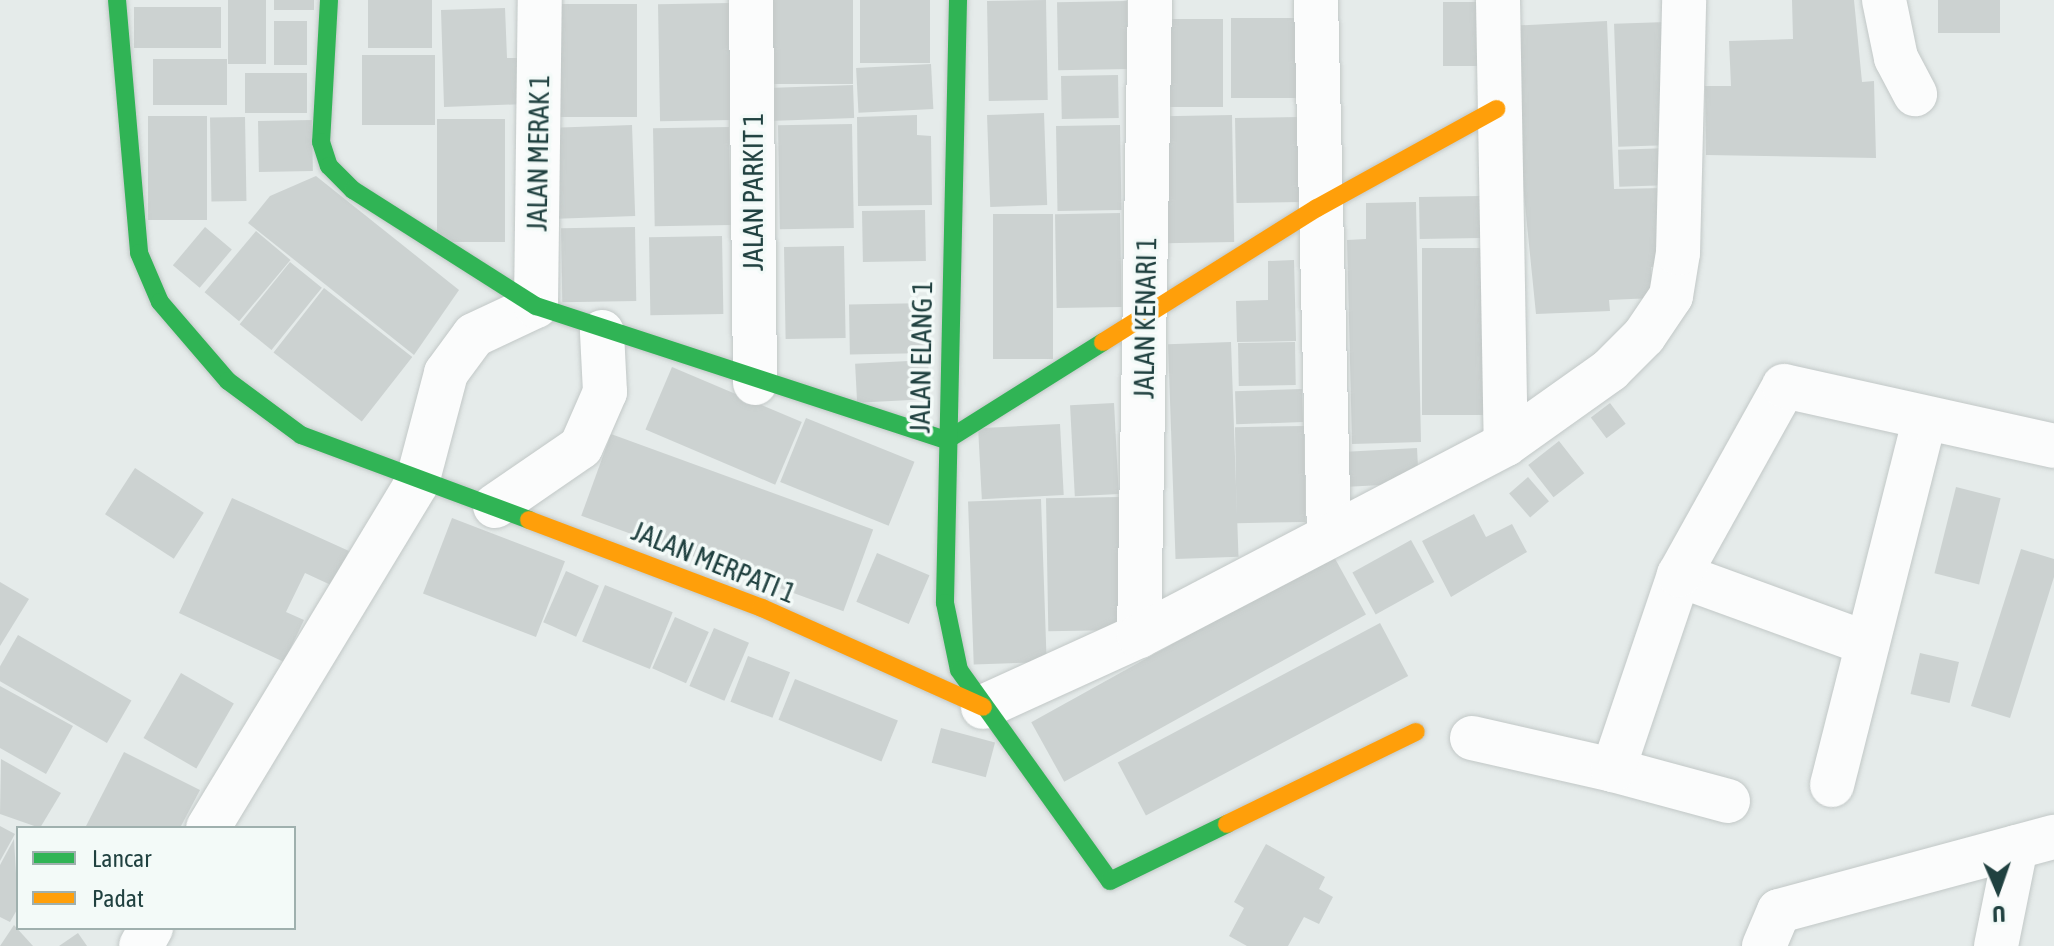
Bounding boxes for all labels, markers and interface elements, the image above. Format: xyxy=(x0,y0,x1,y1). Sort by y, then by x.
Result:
street label: JALAN MERAK 1 xyxy=(520,74,556,232)
street label: JALAN PARKIT 1 xyxy=(736,113,770,271)
street label: JALAN KENARI 1 xyxy=(1127,237,1163,399)
street label: JALAN ELANG 1 xyxy=(903,281,939,433)
street label: JALAN MERPATI 1 xyxy=(627,514,801,610)
legend xyxy=(16,826,296,930)
text: Lancar xyxy=(92,845,151,872)
north arrow xyxy=(1958,850,2038,930)
text: Padat xyxy=(92,885,144,912)
text: U xyxy=(1992,901,2006,927)

